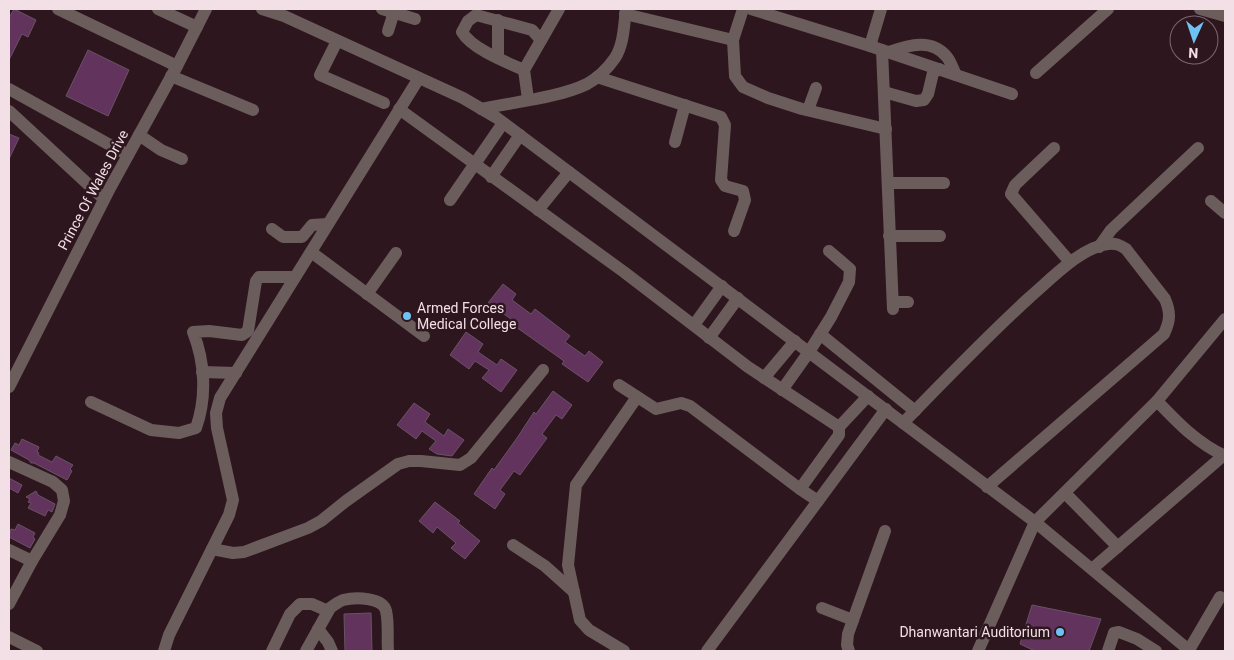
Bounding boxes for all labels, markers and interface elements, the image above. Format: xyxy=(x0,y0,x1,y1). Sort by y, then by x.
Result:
north arrow xyxy=(1169,15,1219,65)
text: N xyxy=(1188,45,1199,61)
street label: Prince Of Wales Drive xyxy=(55,127,131,253)
place label: Armed Forces Medical College xyxy=(417,300,516,332)
marker: Armed Forces Medical College xyxy=(401,310,413,322)
place label: Dhanwantari Auditorium xyxy=(899,624,1050,640)
marker: Dhanwantari Auditorium xyxy=(1054,626,1066,638)

